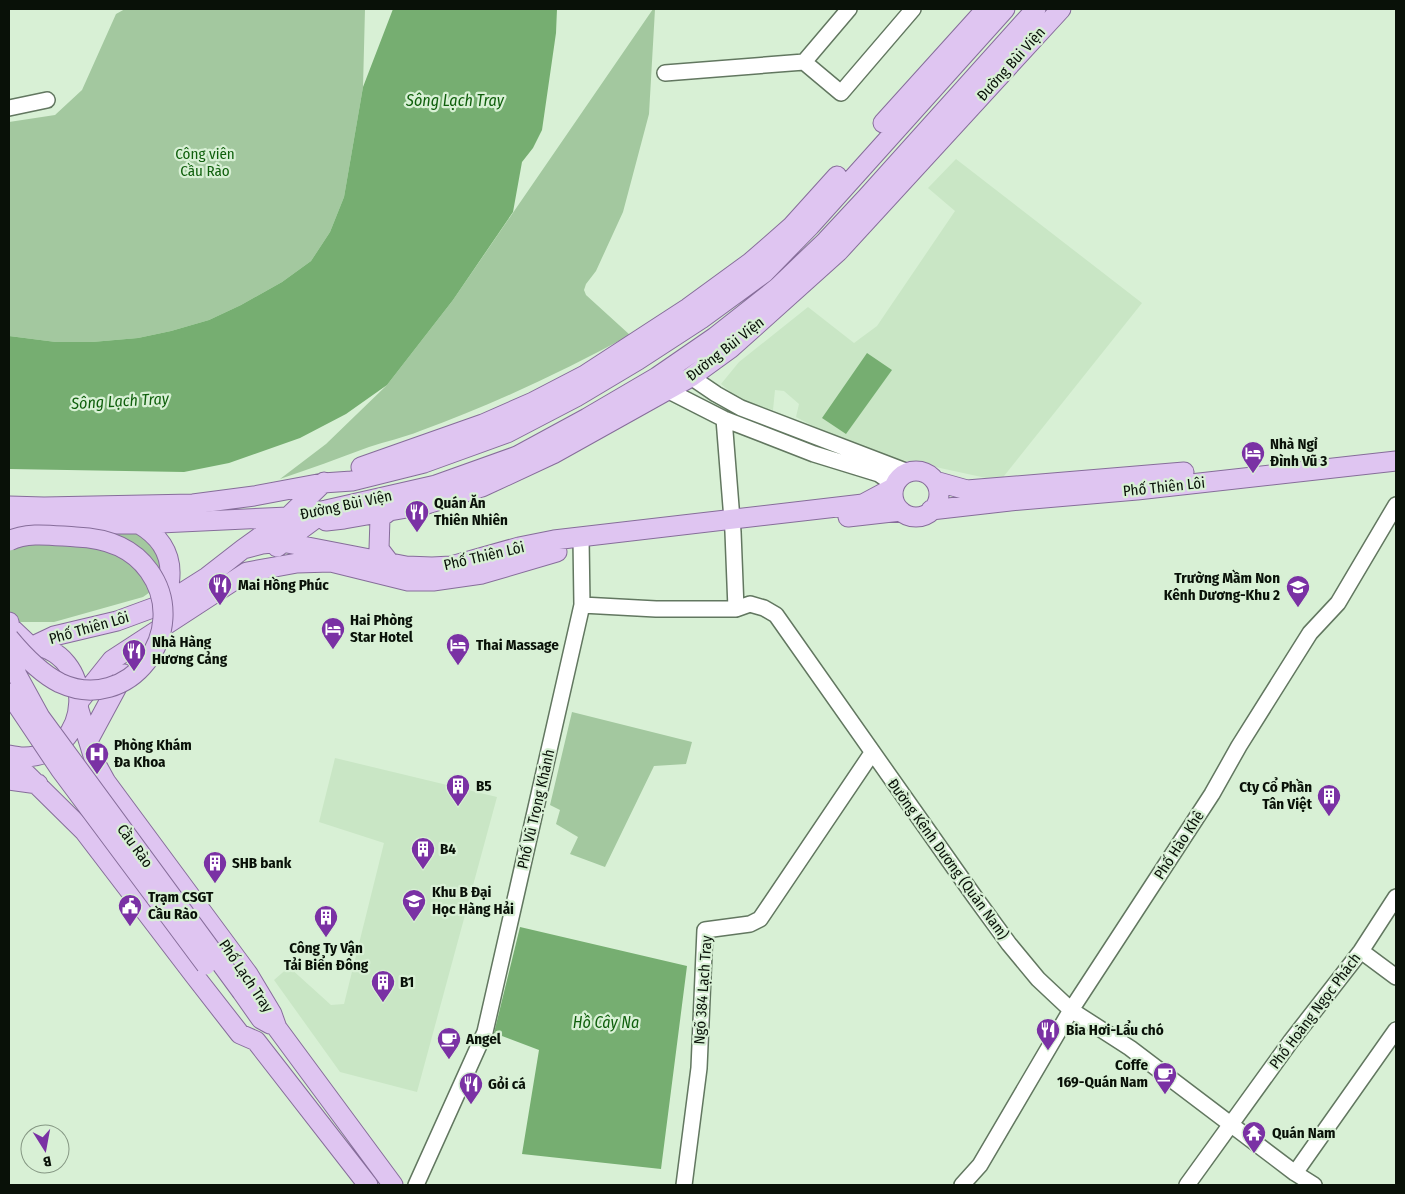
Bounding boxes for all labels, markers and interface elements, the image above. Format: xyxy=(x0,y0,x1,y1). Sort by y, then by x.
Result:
street label: Đường Bùi Viện xyxy=(973,23,1049,105)
water label: Sông Lạch Tray xyxy=(405,91,505,110)
park label: Công viên Cầu Rào xyxy=(175,145,235,180)
street label: Đường Bùi Viện xyxy=(683,313,767,385)
water label: Sông Lạch Tray xyxy=(70,389,170,413)
place label: Nhà Ngỉ Đình Vũ 3 xyxy=(1270,435,1327,470)
hotel icon: Nhà Ngỉ Đình Vũ 3 xyxy=(1240,440,1266,474)
street label: Phố Thiên Lôi xyxy=(1122,474,1206,500)
street label: Đường Bùi Viện xyxy=(298,486,394,524)
place label: Quán Ăn Thiên Nhiên xyxy=(434,494,508,529)
restaurant icon: Quán Ăn Thiên Nhiên xyxy=(404,499,430,533)
street label: Phố Thiên Lôi xyxy=(442,538,526,574)
place label: Trường Mầm Non Kênh Dương-Khu 2 xyxy=(1164,569,1280,604)
restaurant icon: Mai Hồng Phúc xyxy=(207,572,233,606)
school or university icon: Trường Mầm Non Kênh Dương-Khu 2 xyxy=(1285,574,1311,608)
place label: Mai Hồng Phúc xyxy=(238,576,329,594)
street label: Phố Thiên Lôi xyxy=(47,608,131,648)
place label: Hai Phòng Star Hotel xyxy=(350,611,414,646)
hotel icon: Hai Phòng Star Hotel xyxy=(320,616,346,650)
hotel icon: Thai Massage xyxy=(445,632,471,666)
place label: Nhà Hàng Hương Cảng xyxy=(152,633,228,668)
place label: Thai Massage xyxy=(476,636,559,654)
restaurant icon: Nhà Hàng Hương Cảng xyxy=(121,638,147,672)
place label: Phòng Khám Đa Khoa xyxy=(114,736,192,771)
hospital icon: Phòng Khám Đa Khoa xyxy=(84,741,110,775)
street label: Phố Vũ Trọng Khánh xyxy=(513,747,559,871)
building icon: B5 xyxy=(445,773,471,807)
street label: Đường Kênh Dương (Quán Nam) xyxy=(884,775,1012,943)
place label: B5 xyxy=(476,777,492,795)
place label: Cty Cổ Phần Tân Việt xyxy=(1239,777,1313,813)
building icon: Cty Cổ Phần Tân Việt xyxy=(1316,783,1342,817)
street label: Phố Hào Khê xyxy=(1150,807,1208,883)
street label: Cầu Rào xyxy=(113,821,157,871)
building icon: B4 xyxy=(410,836,436,870)
place label: B4 xyxy=(440,840,456,858)
building icon: SHB bank xyxy=(202,850,228,884)
place label: SHB bank xyxy=(232,854,292,872)
place label: Khu B Đại Học Hàng Hải xyxy=(432,883,514,918)
place label: Trạm CSGT Cầu Rào xyxy=(148,888,214,923)
school or university icon: Khu B Đại Học Hàng Hải xyxy=(401,888,427,922)
public building icon: Trạm CSGT Cầu Rào xyxy=(117,893,143,927)
building icon: Công Ty Vận Tải Biển Đông xyxy=(313,904,339,938)
street label: Ngõ 384 Lạch Tray xyxy=(690,935,716,1045)
street label: Phố Lạch Tray xyxy=(215,936,277,1016)
place label: Công Ty Vận Tải Biển Đông xyxy=(284,939,369,974)
street label: Phố Hoàng Ngọc Phách xyxy=(1266,950,1364,1072)
building icon: B1 xyxy=(370,969,396,1003)
place label: B1 xyxy=(400,973,414,991)
water label: Hồ Cây Na xyxy=(573,1012,639,1032)
restaurant icon: Bia Hơi-Lẩu chó xyxy=(1035,1017,1061,1051)
place label: Bia Hơi-Lẩu chó xyxy=(1066,1020,1164,1039)
cafe icon: Angel xyxy=(436,1026,462,1060)
place label: Angel xyxy=(465,1030,502,1048)
place label: Coffe 169-Quán Nam xyxy=(1057,1056,1148,1091)
cafe icon: Coffe 169-Quán Nam xyxy=(1152,1061,1178,1095)
restaurant icon: Gỏi cá xyxy=(458,1071,484,1105)
place label: Gỏi cá xyxy=(488,1075,526,1093)
temple icon: Quán Nam xyxy=(1241,1120,1267,1154)
north arrow xyxy=(20,1124,70,1174)
place label: Quán Nam xyxy=(1272,1124,1336,1142)
text: B xyxy=(42,1152,53,1170)

